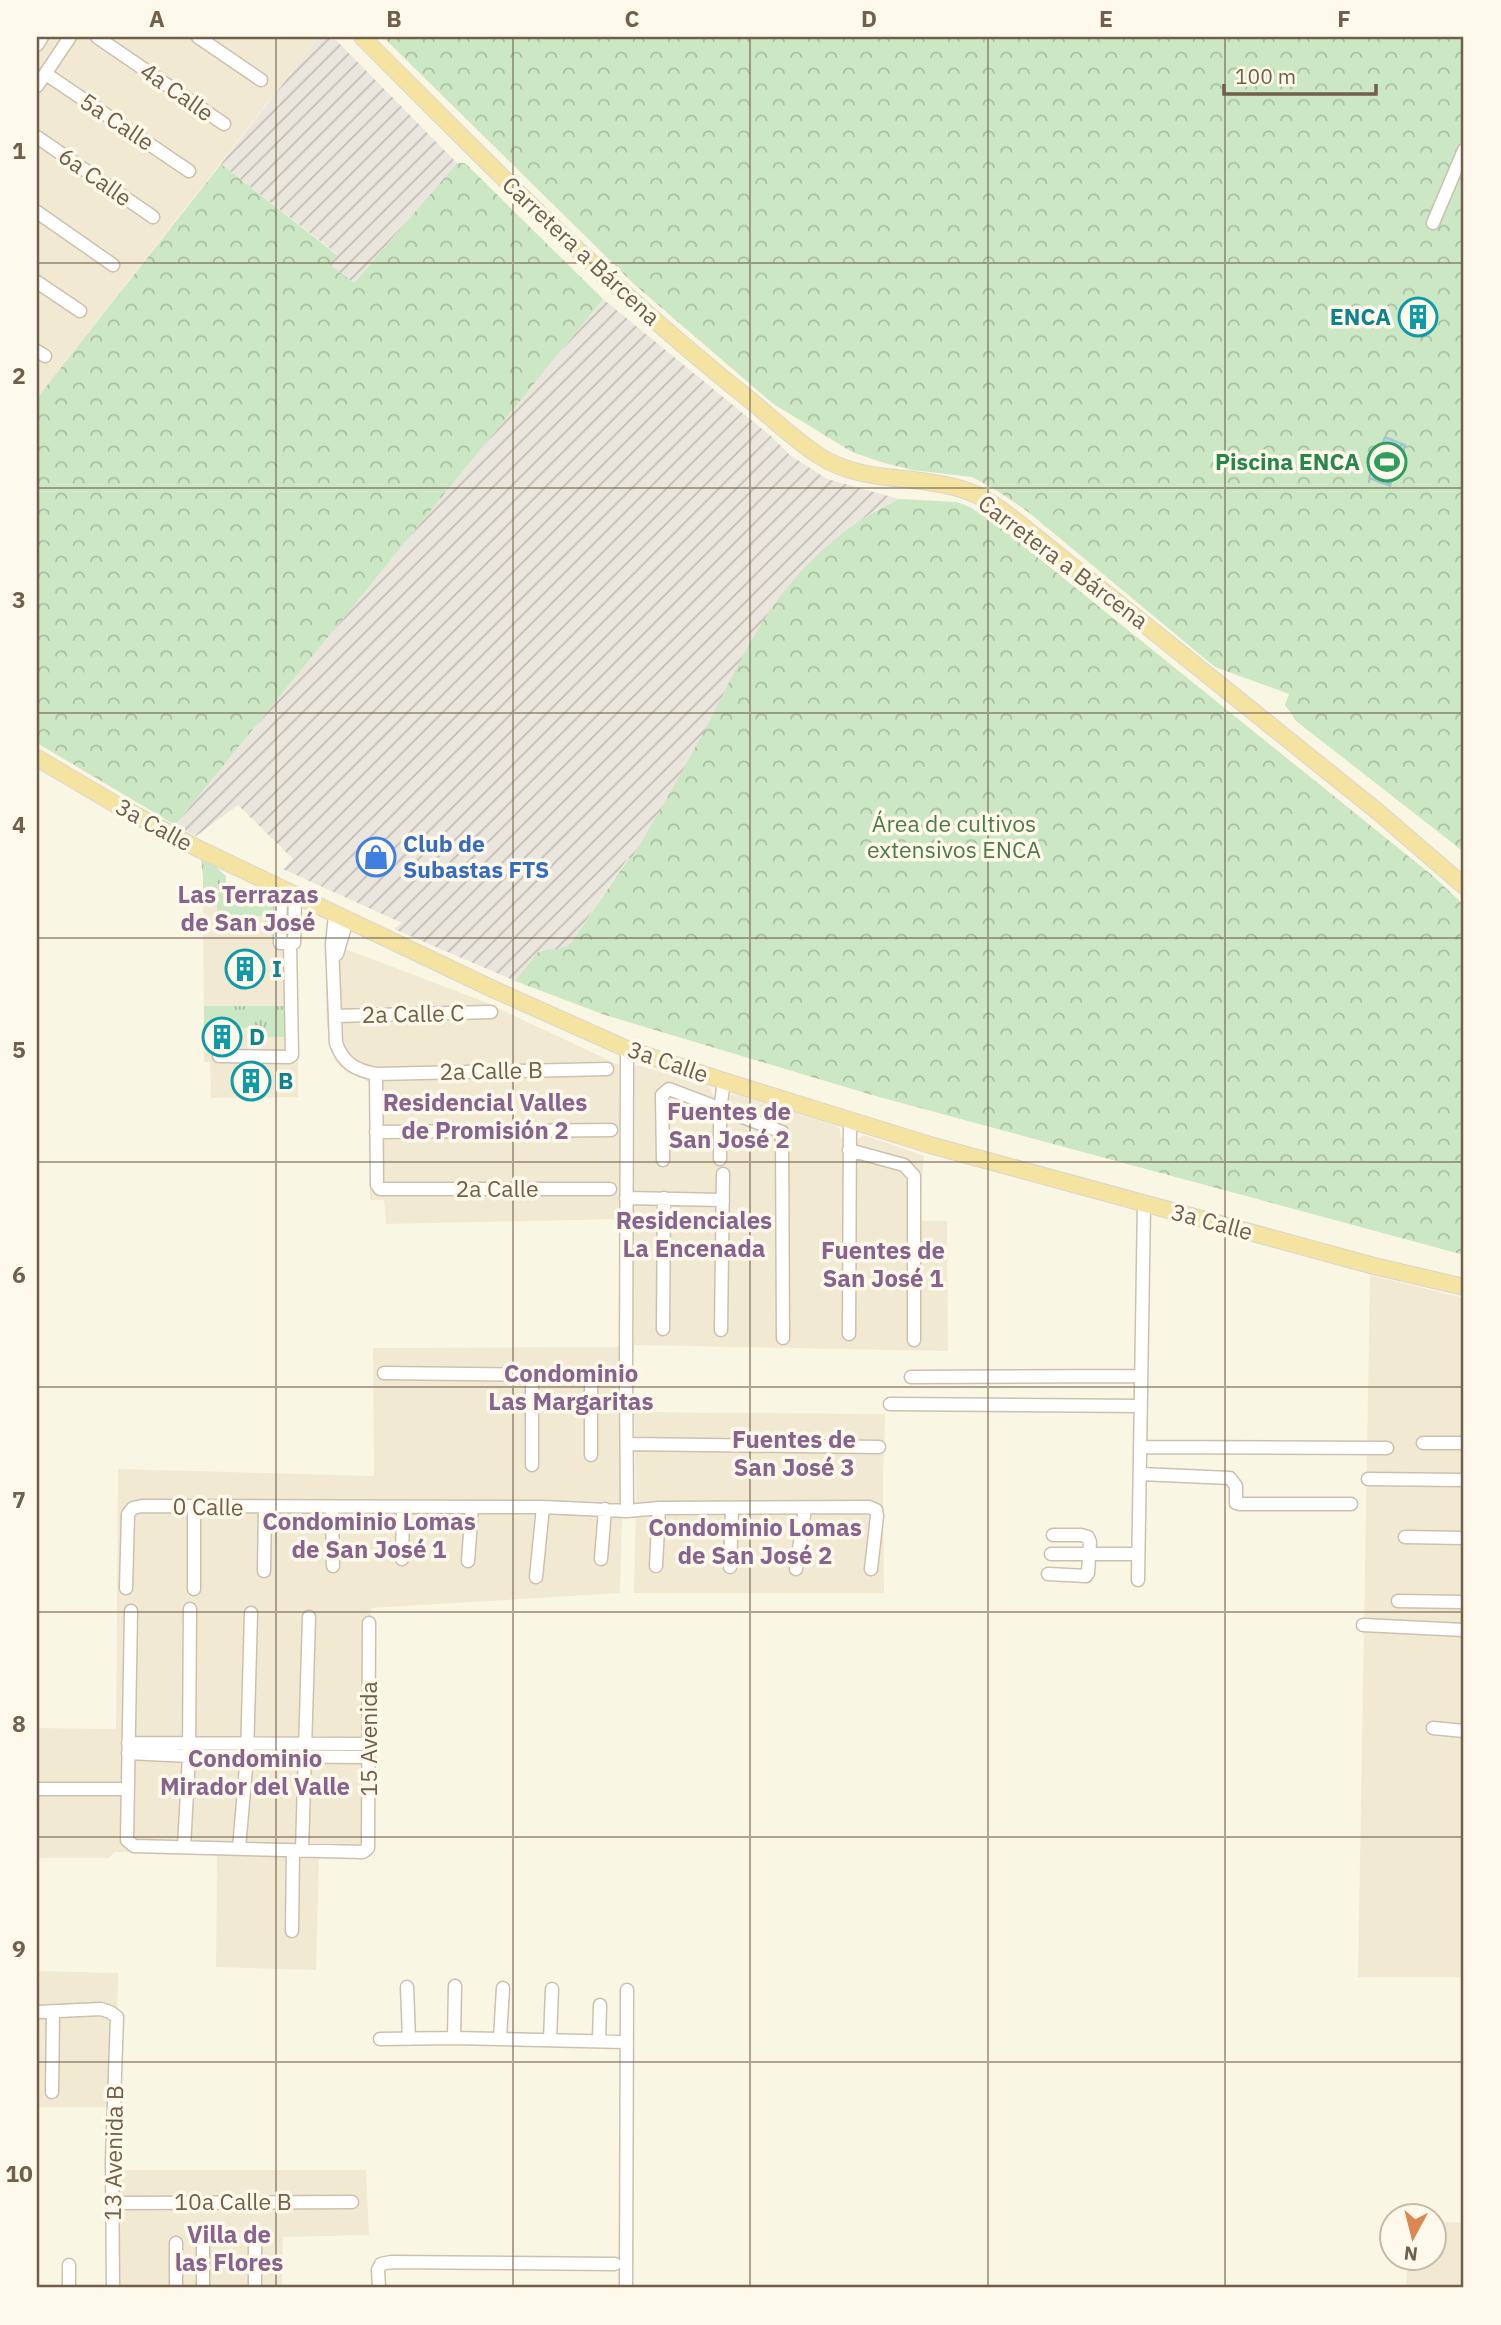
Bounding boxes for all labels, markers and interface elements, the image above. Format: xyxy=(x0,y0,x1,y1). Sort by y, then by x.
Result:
text: A xyxy=(149,3,165,33)
text: B xyxy=(386,3,402,33)
text: C xyxy=(625,3,640,33)
text: D xyxy=(861,3,877,33)
text: E xyxy=(1099,3,1113,33)
text: F xyxy=(1337,3,1351,33)
scale bar xyxy=(1224,52,1377,96)
street label: 4a Calle xyxy=(135,55,220,127)
text: 100 m xyxy=(1235,62,1296,90)
street label: 5a Calle xyxy=(75,85,160,157)
text: 1 xyxy=(12,135,26,165)
street label: 6a Calle xyxy=(53,140,138,212)
street label: Carretera a Bárcena xyxy=(496,169,667,331)
building icon: ENCA xyxy=(1397,296,1439,338)
place label: ENCA xyxy=(1330,301,1391,331)
text: 2 xyxy=(12,360,26,390)
sports icon: Piscina ENCA xyxy=(1366,441,1408,483)
place label: Piscina ENCA xyxy=(1215,446,1360,476)
street label: Carretera a Bárcena xyxy=(973,487,1155,635)
text: 3 xyxy=(12,584,26,614)
street label: 3a Calle xyxy=(111,791,198,857)
park label: Área de cultivos extensivos ENCA xyxy=(867,808,1041,864)
text: 4 xyxy=(12,809,26,839)
place label: Club de Subastas FTS xyxy=(403,828,549,884)
shop icon: Club de Subastas FTS xyxy=(355,836,397,878)
district label: Las Terrazas de San José xyxy=(177,878,319,938)
building icon: I xyxy=(224,948,266,990)
place label: I xyxy=(272,953,282,983)
street label: 2a Calle C xyxy=(361,997,465,1029)
building icon: D xyxy=(201,1016,243,1058)
place label: D xyxy=(249,1021,265,1051)
street label: 3a Calle xyxy=(624,1033,712,1089)
text: 5 xyxy=(12,1034,26,1064)
street label: 2a Calle B xyxy=(439,1054,543,1086)
building icon: B xyxy=(230,1060,272,1102)
place label: B xyxy=(278,1065,293,1095)
district label: Residencial Valles de Promisión 2 xyxy=(383,1086,587,1146)
district label: Fuentes de San José 2 xyxy=(667,1095,791,1155)
street label: 2a Calle xyxy=(455,1173,539,1203)
street label: 3a Calle xyxy=(1168,1196,1256,1246)
district label: Residenciales La Encenada xyxy=(616,1204,772,1264)
district label: Fuentes de San José 1 xyxy=(821,1234,945,1294)
text: 6 xyxy=(12,1259,26,1289)
district label: Condominio Las Margaritas xyxy=(488,1357,654,1417)
district label: Fuentes de San José 3 xyxy=(732,1423,856,1483)
text: 7 xyxy=(12,1484,26,1514)
street label: 0 Calle xyxy=(172,1490,244,1522)
district label: Condominio Lomas de San José 1 xyxy=(262,1505,476,1565)
district label: Condominio Lomas de San José 2 xyxy=(648,1511,862,1571)
street label: 15 Avenida xyxy=(353,1681,383,1797)
text: 8 xyxy=(12,1708,26,1738)
district label: Condominio Mirador del Valle xyxy=(160,1742,350,1802)
text: 9 xyxy=(12,1933,26,1963)
street label: 13 Avenida B xyxy=(97,2085,129,2221)
text: 10 xyxy=(5,2158,33,2188)
street label: 10a Calle B xyxy=(174,2186,292,2216)
north arrow xyxy=(1378,2202,1448,2272)
district label: Villa de las Flores xyxy=(175,2218,283,2278)
text: N xyxy=(1403,2241,1419,2267)

